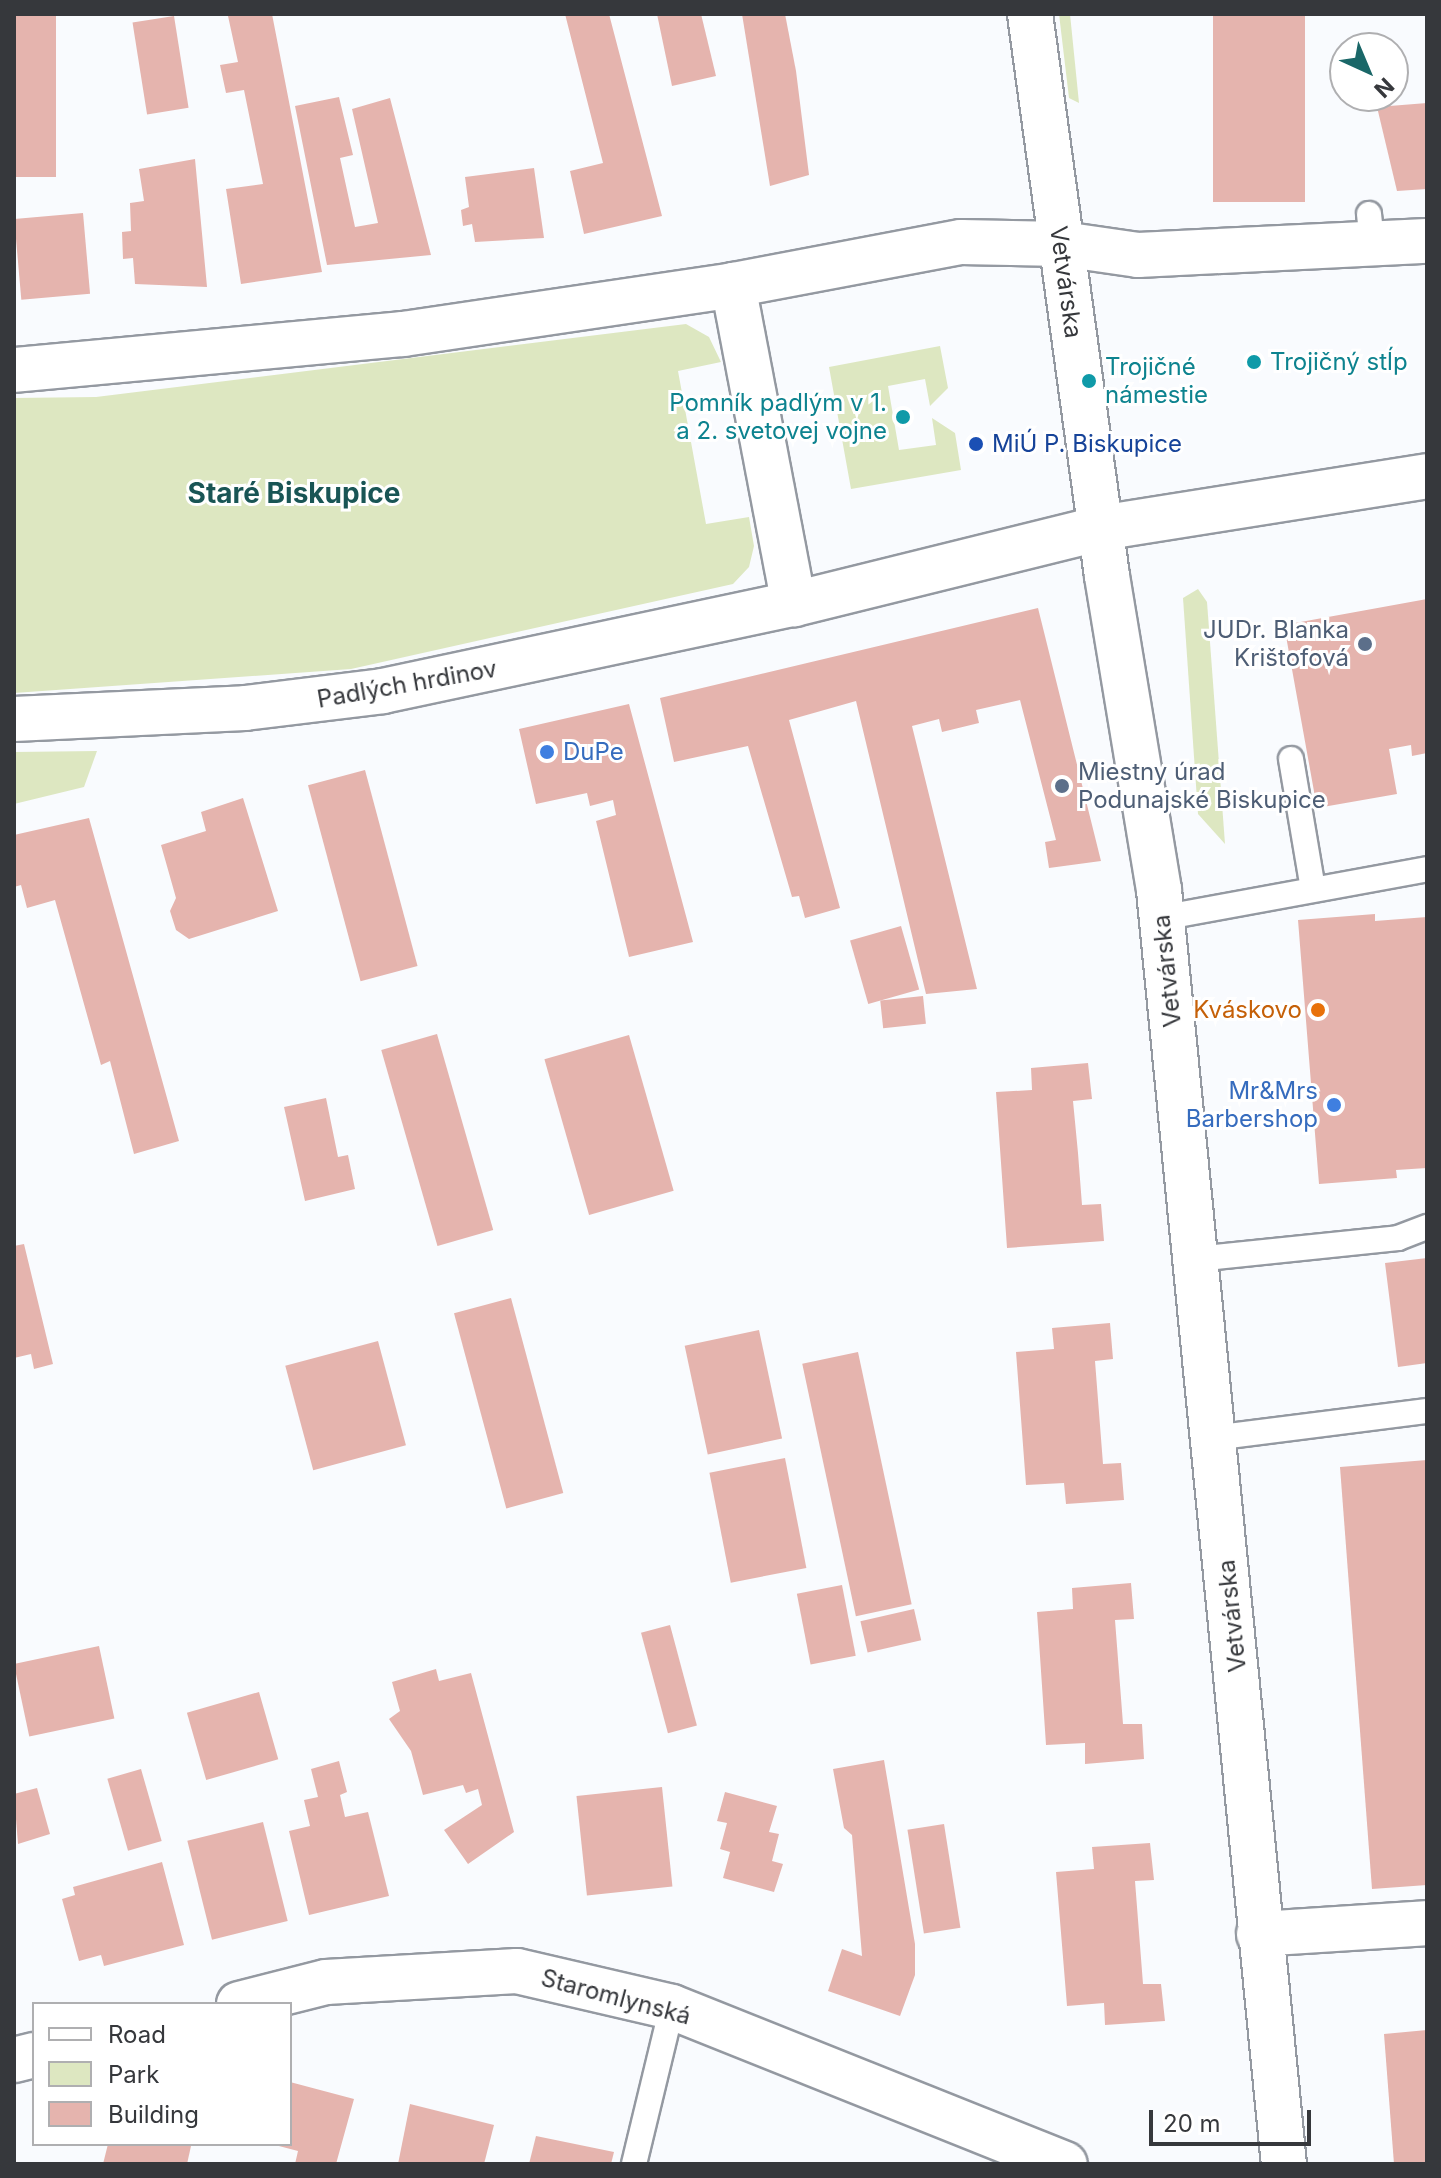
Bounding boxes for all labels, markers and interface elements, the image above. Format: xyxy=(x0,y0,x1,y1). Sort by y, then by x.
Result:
north arrow xyxy=(1329,32,1409,112)
text: N xyxy=(1369,73,1399,103)
street label: Vetvárska xyxy=(1044,224,1088,340)
place label: Trojičný stĺp xyxy=(1270,348,1408,376)
place label: Trojičné námestie xyxy=(1105,353,1208,409)
marker: Trojičný stĺp xyxy=(1245,353,1263,371)
marker: Trojičné námestie xyxy=(1080,372,1098,390)
place label: Pomník padlým v 1. a 2. svetovej vojne xyxy=(669,389,887,445)
marker: Pomník padlým v 1. a 2. svetovej vojne xyxy=(894,408,912,426)
place label: MiÚ P. Biskupice xyxy=(992,430,1182,458)
marker: MiÚ P. Biskupice xyxy=(967,435,985,453)
district label: Staré Biskupice xyxy=(188,476,400,510)
place label: JUDr. Blanka Krištofová xyxy=(1203,616,1349,672)
marker: JUDr. Blanka Krištofová xyxy=(1356,635,1374,653)
street label: Padlých hrdinov xyxy=(315,654,499,714)
place label: DuPe xyxy=(563,738,624,766)
marker: DuPe xyxy=(538,743,556,761)
place label: Miestny úrad Podunajské Biskupice xyxy=(1078,758,1326,814)
marker: Miestny úrad Podunajské Biskupice xyxy=(1053,777,1071,795)
street label: Vetvárska xyxy=(1147,913,1187,1029)
place label: Kváskovo xyxy=(1193,996,1302,1024)
marker: Kváskovo xyxy=(1309,1001,1327,1019)
place label: Mr&Mrs Barbershop xyxy=(1186,1077,1318,1133)
marker: Mr&Mrs Barbershop xyxy=(1325,1096,1343,1114)
street label: Vetvárska xyxy=(1212,1558,1252,1674)
street label: Staromlynská xyxy=(538,1963,694,2031)
legend xyxy=(32,2002,292,2146)
text: Road xyxy=(108,2020,166,2049)
text: Park xyxy=(108,2060,159,2089)
scale bar xyxy=(1153,2094,1315,2144)
text: Building xyxy=(108,2100,199,2129)
text: 20 m xyxy=(1163,2109,1221,2138)

